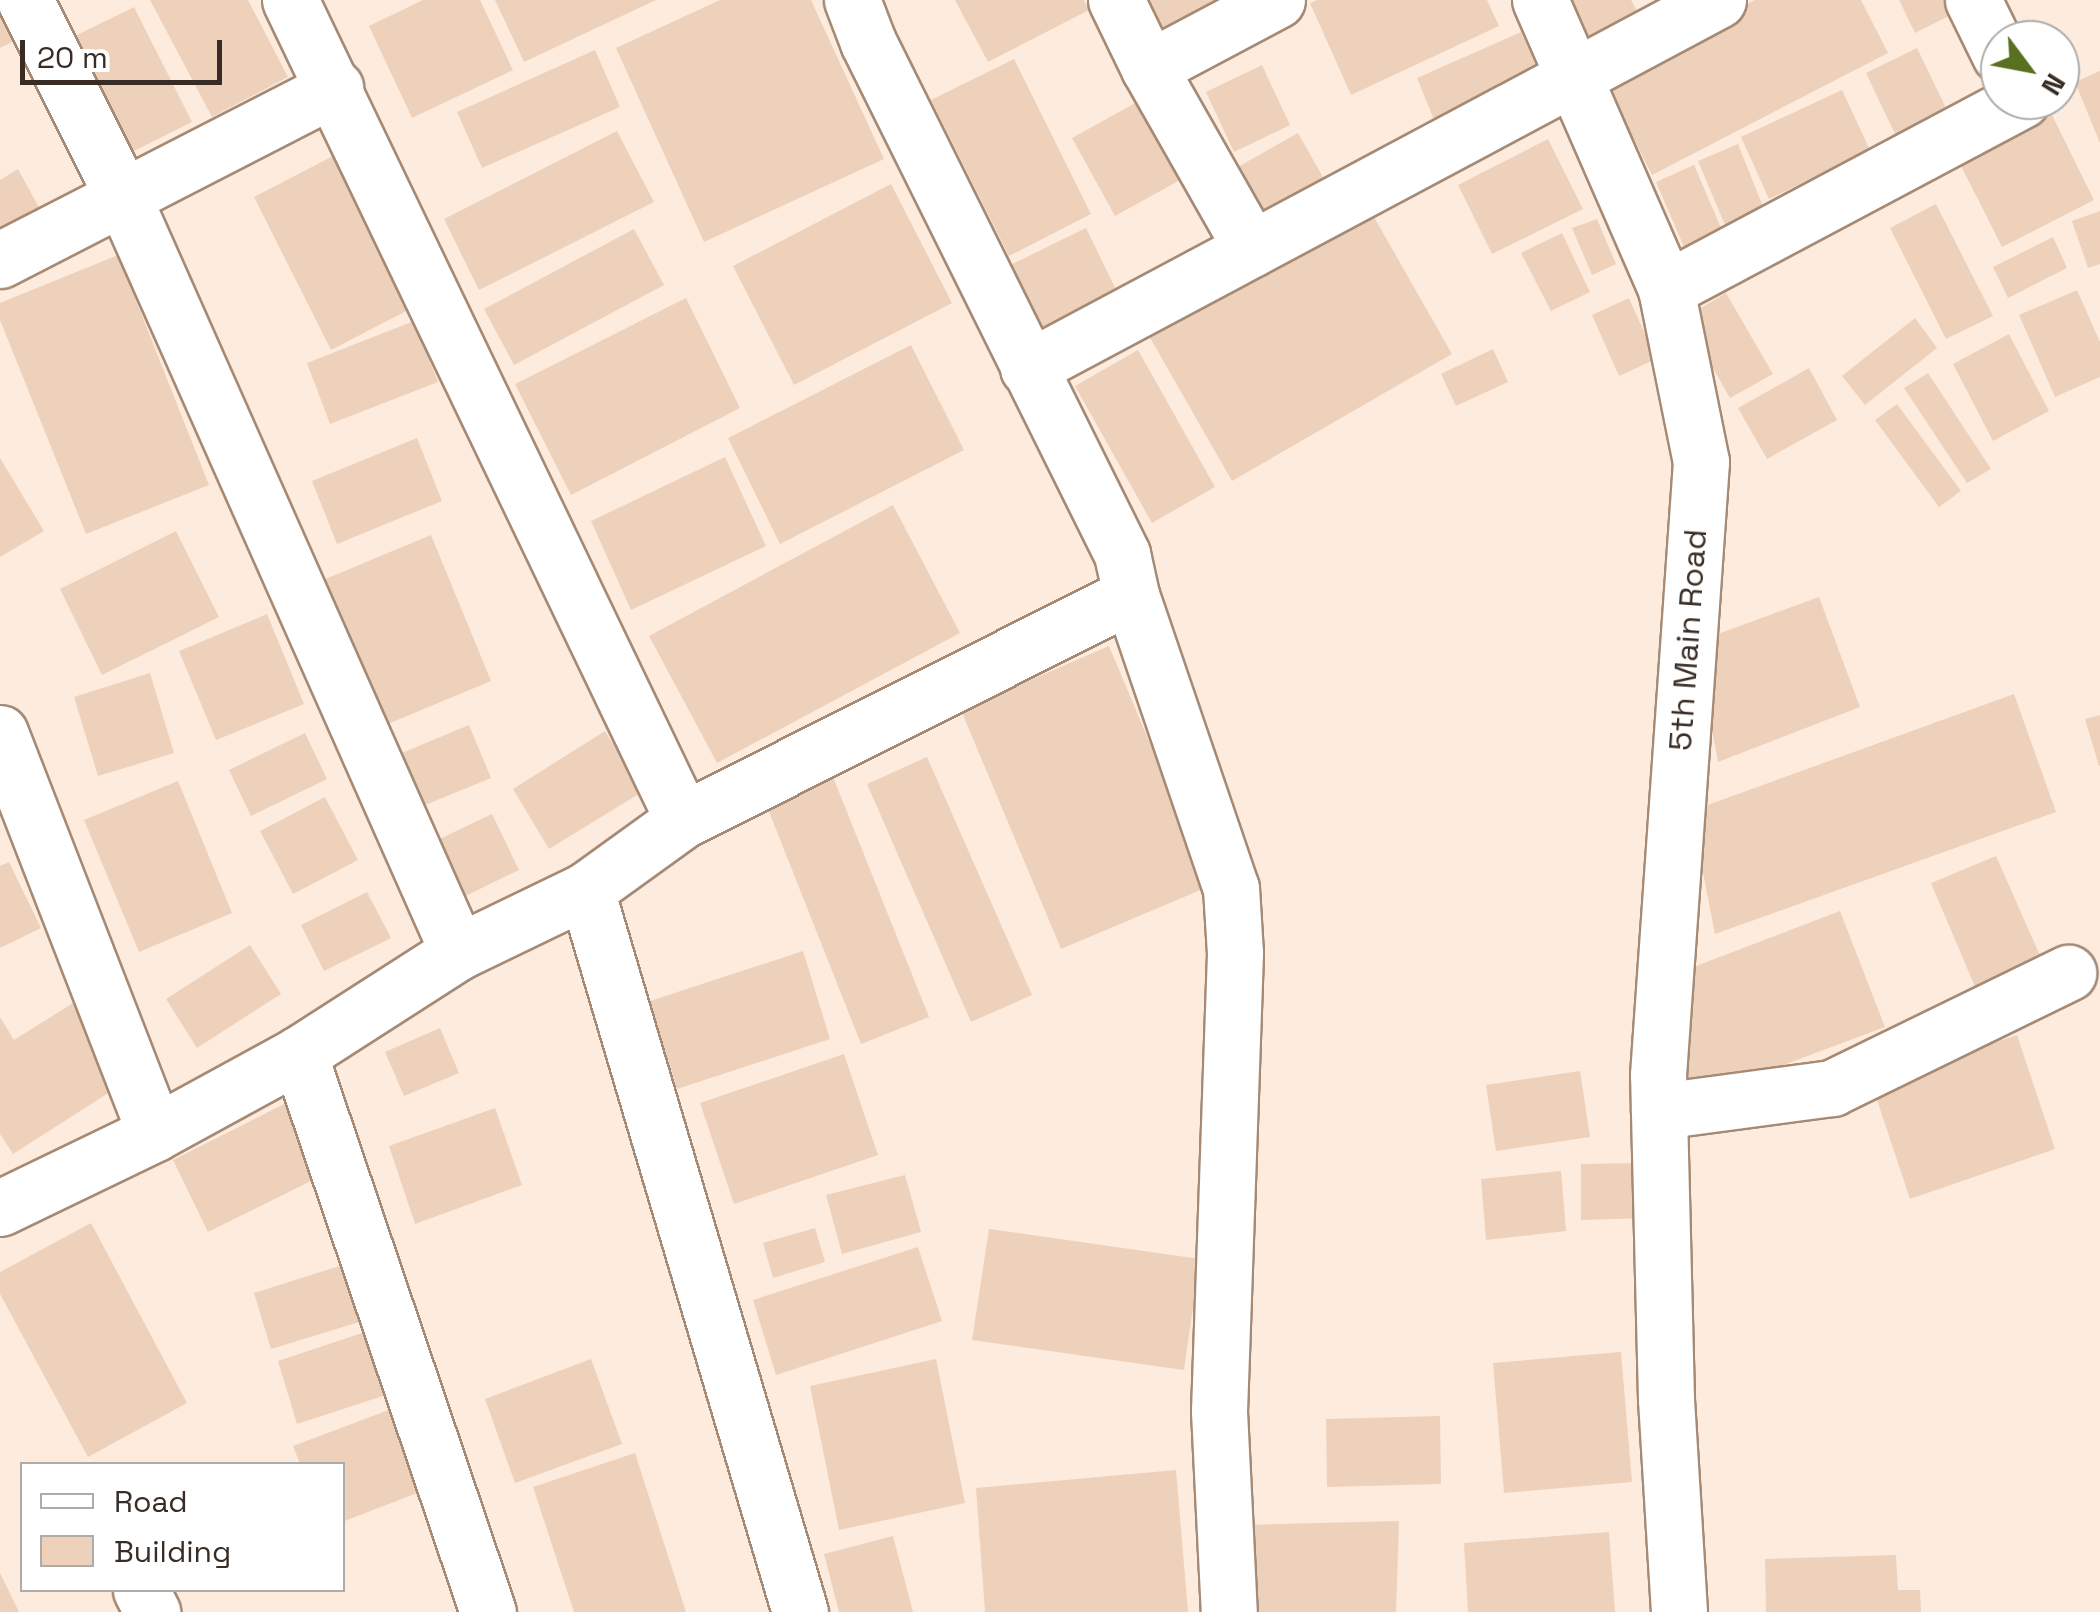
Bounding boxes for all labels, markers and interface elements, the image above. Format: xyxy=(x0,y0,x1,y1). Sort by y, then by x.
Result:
scale bar xyxy=(25,20,228,82)
north arrow xyxy=(1980,20,2080,120)
text: 20 m xyxy=(37,38,108,77)
text: N xyxy=(2034,67,2074,102)
street label: 5th Main Road xyxy=(1661,528,1715,752)
legend xyxy=(20,1462,345,1592)
text: Road xyxy=(114,1482,188,1521)
text: Building xyxy=(114,1532,231,1571)

